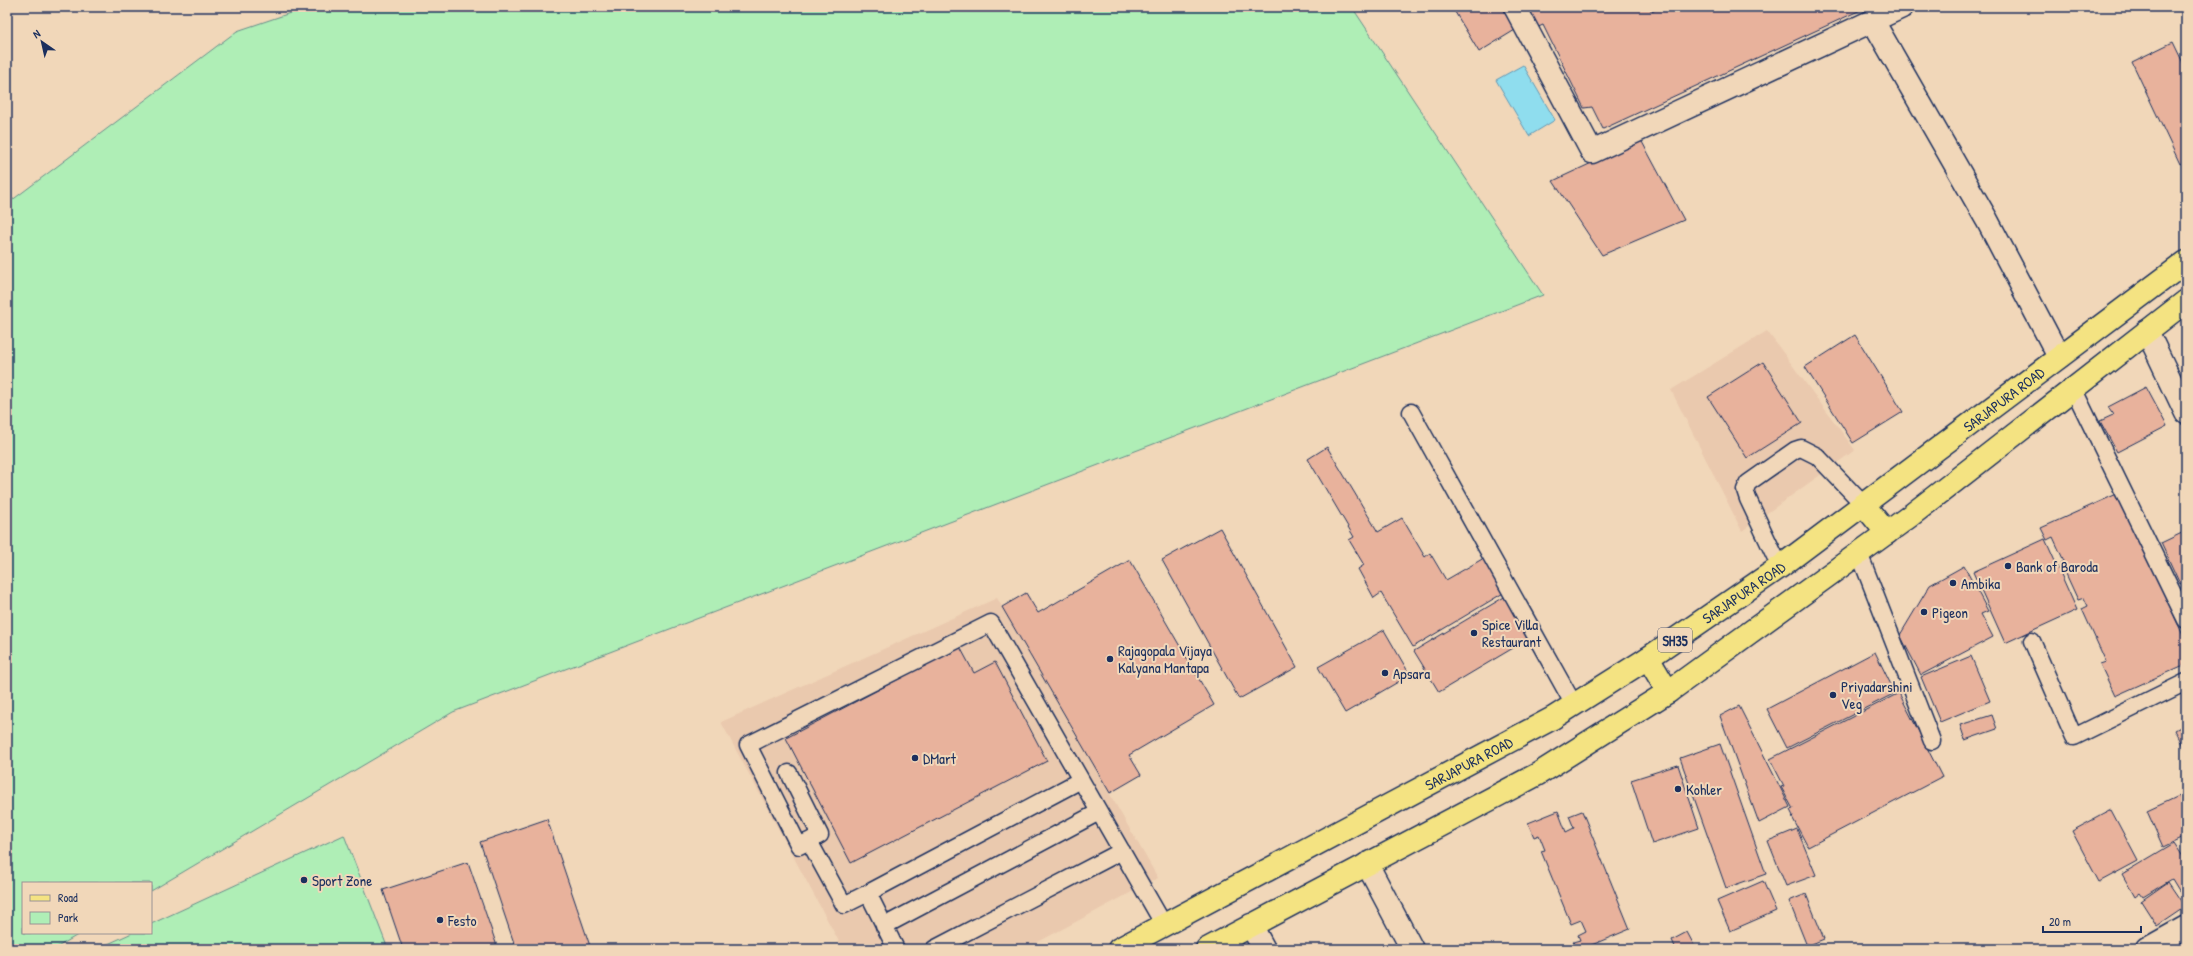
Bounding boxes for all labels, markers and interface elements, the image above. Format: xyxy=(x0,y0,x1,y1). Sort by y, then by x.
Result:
north arrow xyxy=(22,22,62,62)
text: N xyxy=(30,26,43,41)
street label: SARJAPURA ROAD xyxy=(1959,361,2049,436)
street label: SARJAPURA ROAD xyxy=(1698,556,1790,628)
place label: Bank of Baroda xyxy=(2016,556,2098,577)
marker: Bank of Baroda xyxy=(2003,561,2013,571)
place label: Ambika xyxy=(1961,573,2000,594)
marker: Ambika xyxy=(1948,578,1958,588)
place label: Pigeon xyxy=(1932,602,1968,623)
marker: Pigeon xyxy=(1919,607,1929,617)
place label: Spice Villa Restaurant xyxy=(1482,614,1542,652)
marker: Spice Villa Restaurant xyxy=(1469,628,1479,638)
road number: SH35 xyxy=(1658,628,1692,652)
place label: Rajagopala Vijaya Kalyana Mantapa xyxy=(1118,640,1212,678)
marker: Rajagopala Vijaya Kalyana Mantapa xyxy=(1105,654,1115,664)
place label: Apsara xyxy=(1393,663,1430,684)
marker: Apsara xyxy=(1380,668,1390,678)
place label: Priyadarshini Veg xyxy=(1841,676,1913,714)
marker: Priyadarshini Veg xyxy=(1828,690,1838,700)
street label: SARJAPURA ROAD xyxy=(1421,731,1517,795)
place label: DMart xyxy=(923,748,957,769)
marker: DMart xyxy=(910,753,920,763)
place label: Kohler xyxy=(1686,779,1722,800)
marker: Kohler xyxy=(1673,784,1683,794)
place label: Sport Zone xyxy=(312,870,372,891)
marker: Sport Zone xyxy=(299,875,309,885)
legend xyxy=(22,882,152,934)
text: Road xyxy=(58,889,78,906)
scale bar xyxy=(2043,908,2141,934)
text: Park xyxy=(58,909,78,926)
place label: Festo xyxy=(447,910,477,931)
text: 20 m xyxy=(2049,913,2071,930)
marker: Festo xyxy=(435,915,445,925)

